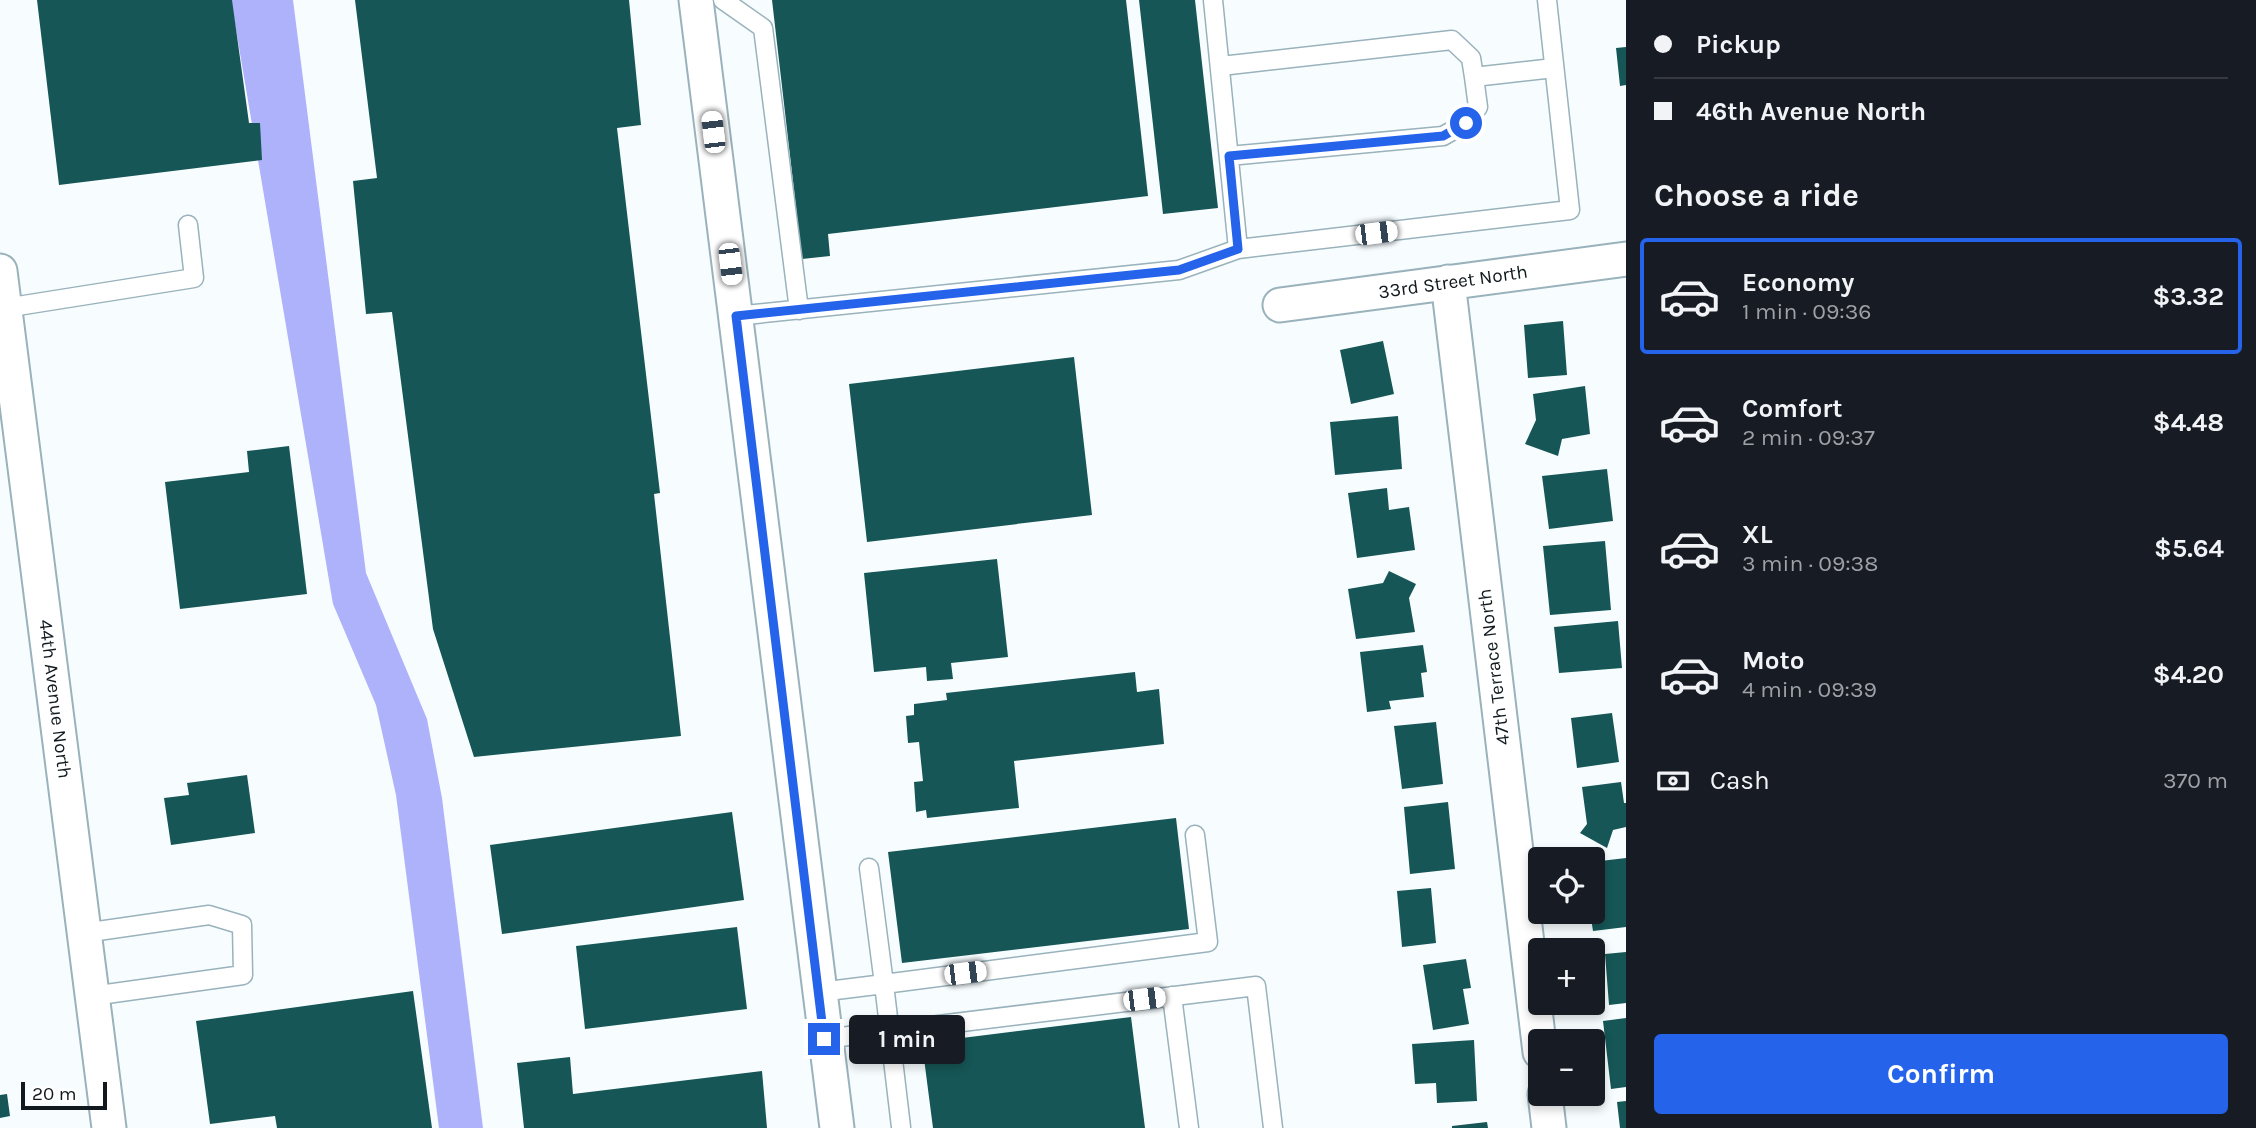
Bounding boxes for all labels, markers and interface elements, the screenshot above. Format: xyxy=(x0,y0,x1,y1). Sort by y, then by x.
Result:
text: Pickup xyxy=(1696,29,1781,60)
text: 46th Avenue North xyxy=(1696,96,1926,127)
route start xyxy=(1450,107,1482,139)
car xyxy=(701,110,726,154)
text: Choose a ride xyxy=(1654,177,1859,214)
car xyxy=(1354,220,1399,246)
car xyxy=(718,242,743,286)
street label: 33rd Street North xyxy=(1377,261,1529,303)
icon: car xyxy=(1658,265,1721,328)
text: Economy xyxy=(1742,267,1854,298)
text: $3.32 xyxy=(2152,281,2224,312)
text: 1 min · 09:36 xyxy=(1742,298,1871,325)
icon: car xyxy=(1658,391,1721,454)
text: Comfort xyxy=(1742,393,1843,424)
text: $4.48 xyxy=(2153,407,2224,438)
text: 2 min · 09:37 xyxy=(1742,424,1875,451)
icon: car xyxy=(1658,517,1721,580)
text: XL xyxy=(1742,519,1773,550)
text: $5.64 xyxy=(2154,533,2224,564)
text: 3 min · 09:38 xyxy=(1742,550,1878,577)
street label: 47th Terrace North xyxy=(1473,587,1515,747)
street label: 44th Avenue North xyxy=(34,618,76,780)
icon: car xyxy=(1658,643,1721,706)
text: Moto xyxy=(1742,645,1804,676)
text: $4.20 xyxy=(2153,659,2224,690)
text: 4 min · 09:39 xyxy=(1742,676,1877,703)
icon: cash xyxy=(1654,762,1692,800)
text: Cash xyxy=(1710,765,1770,796)
text: 370 m xyxy=(2163,767,2228,794)
map controls xyxy=(1528,847,1605,1106)
button: locate xyxy=(1528,847,1605,924)
button: + xyxy=(1528,938,1605,1015)
car xyxy=(943,960,988,986)
car xyxy=(1122,986,1167,1012)
callout: 1 min xyxy=(848,1014,964,1064)
route end xyxy=(808,1023,840,1055)
text: 1 min xyxy=(878,1026,936,1053)
button: − xyxy=(1528,1029,1605,1106)
button: Confirm xyxy=(1654,1034,2228,1114)
scale bar xyxy=(21,1079,107,1111)
text: 20 m xyxy=(32,1083,77,1105)

